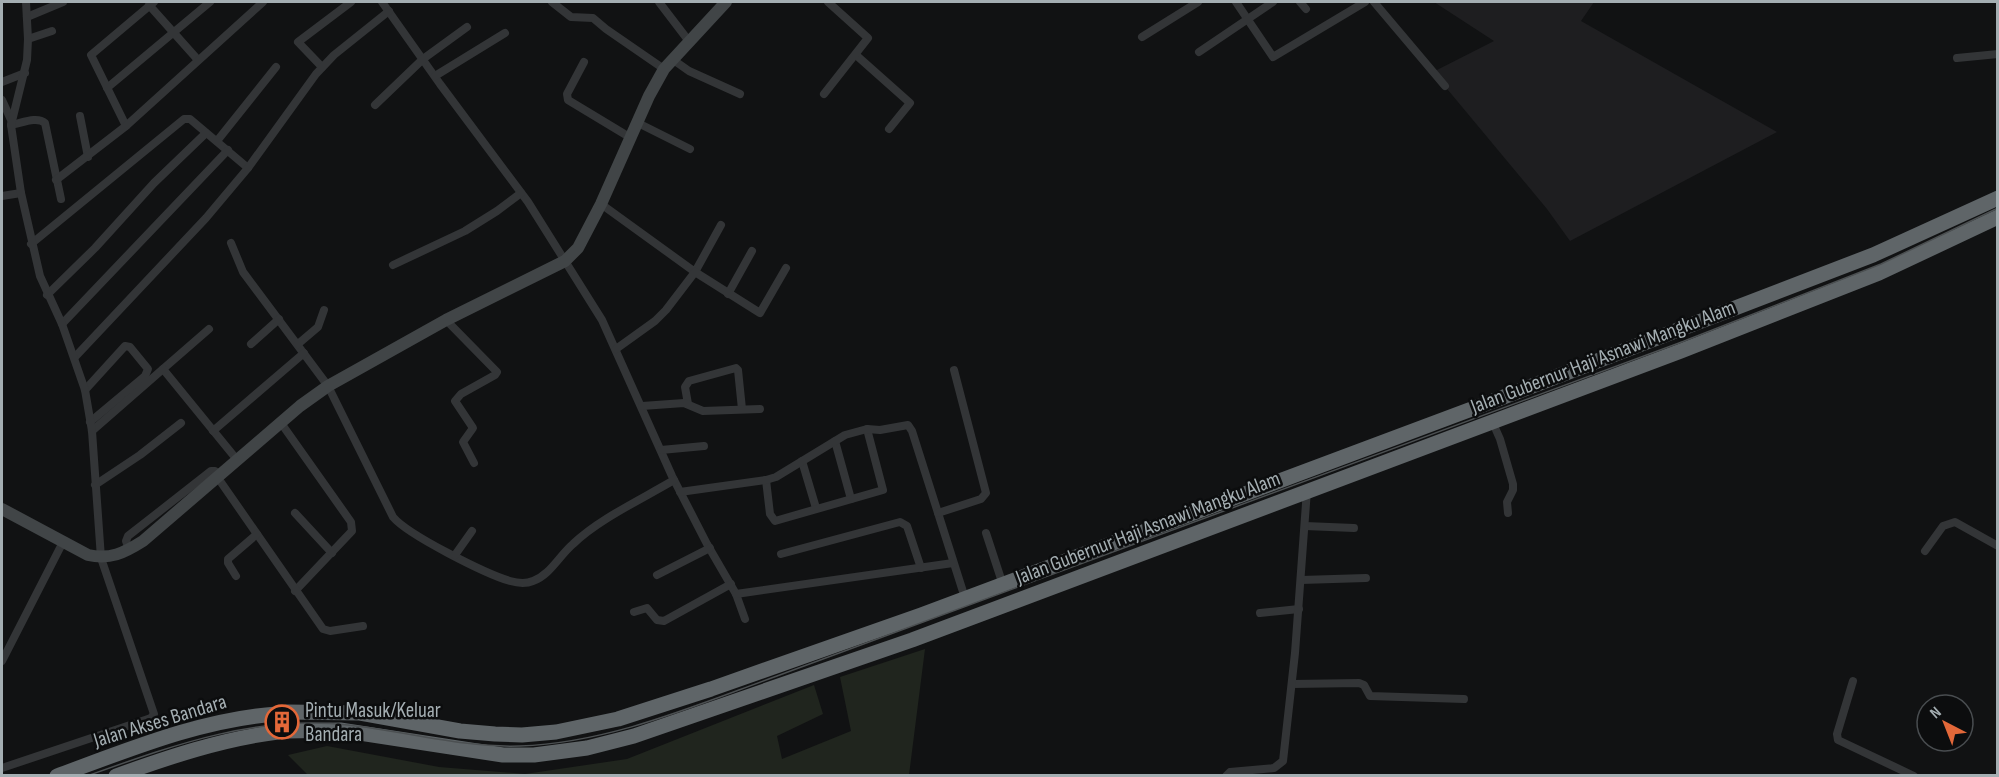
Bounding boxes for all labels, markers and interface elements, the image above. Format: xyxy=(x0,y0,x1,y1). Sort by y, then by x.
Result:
street label: Jalan Gubernur Haji Asnawi Mangku Alam xyxy=(1466,295,1739,419)
street label: Jalan Gubernur Haji Asnawi Mangku Alam xyxy=(1011,466,1284,590)
street label: Jalan Akses Bandara xyxy=(90,689,229,753)
north arrow xyxy=(1915,693,1975,753)
place label: Pintu Masuk/Keluar Bandara xyxy=(305,698,441,747)
text: N xyxy=(1926,703,1945,723)
building icon: Pintu Masuk/Keluar Bandara xyxy=(264,704,300,740)

